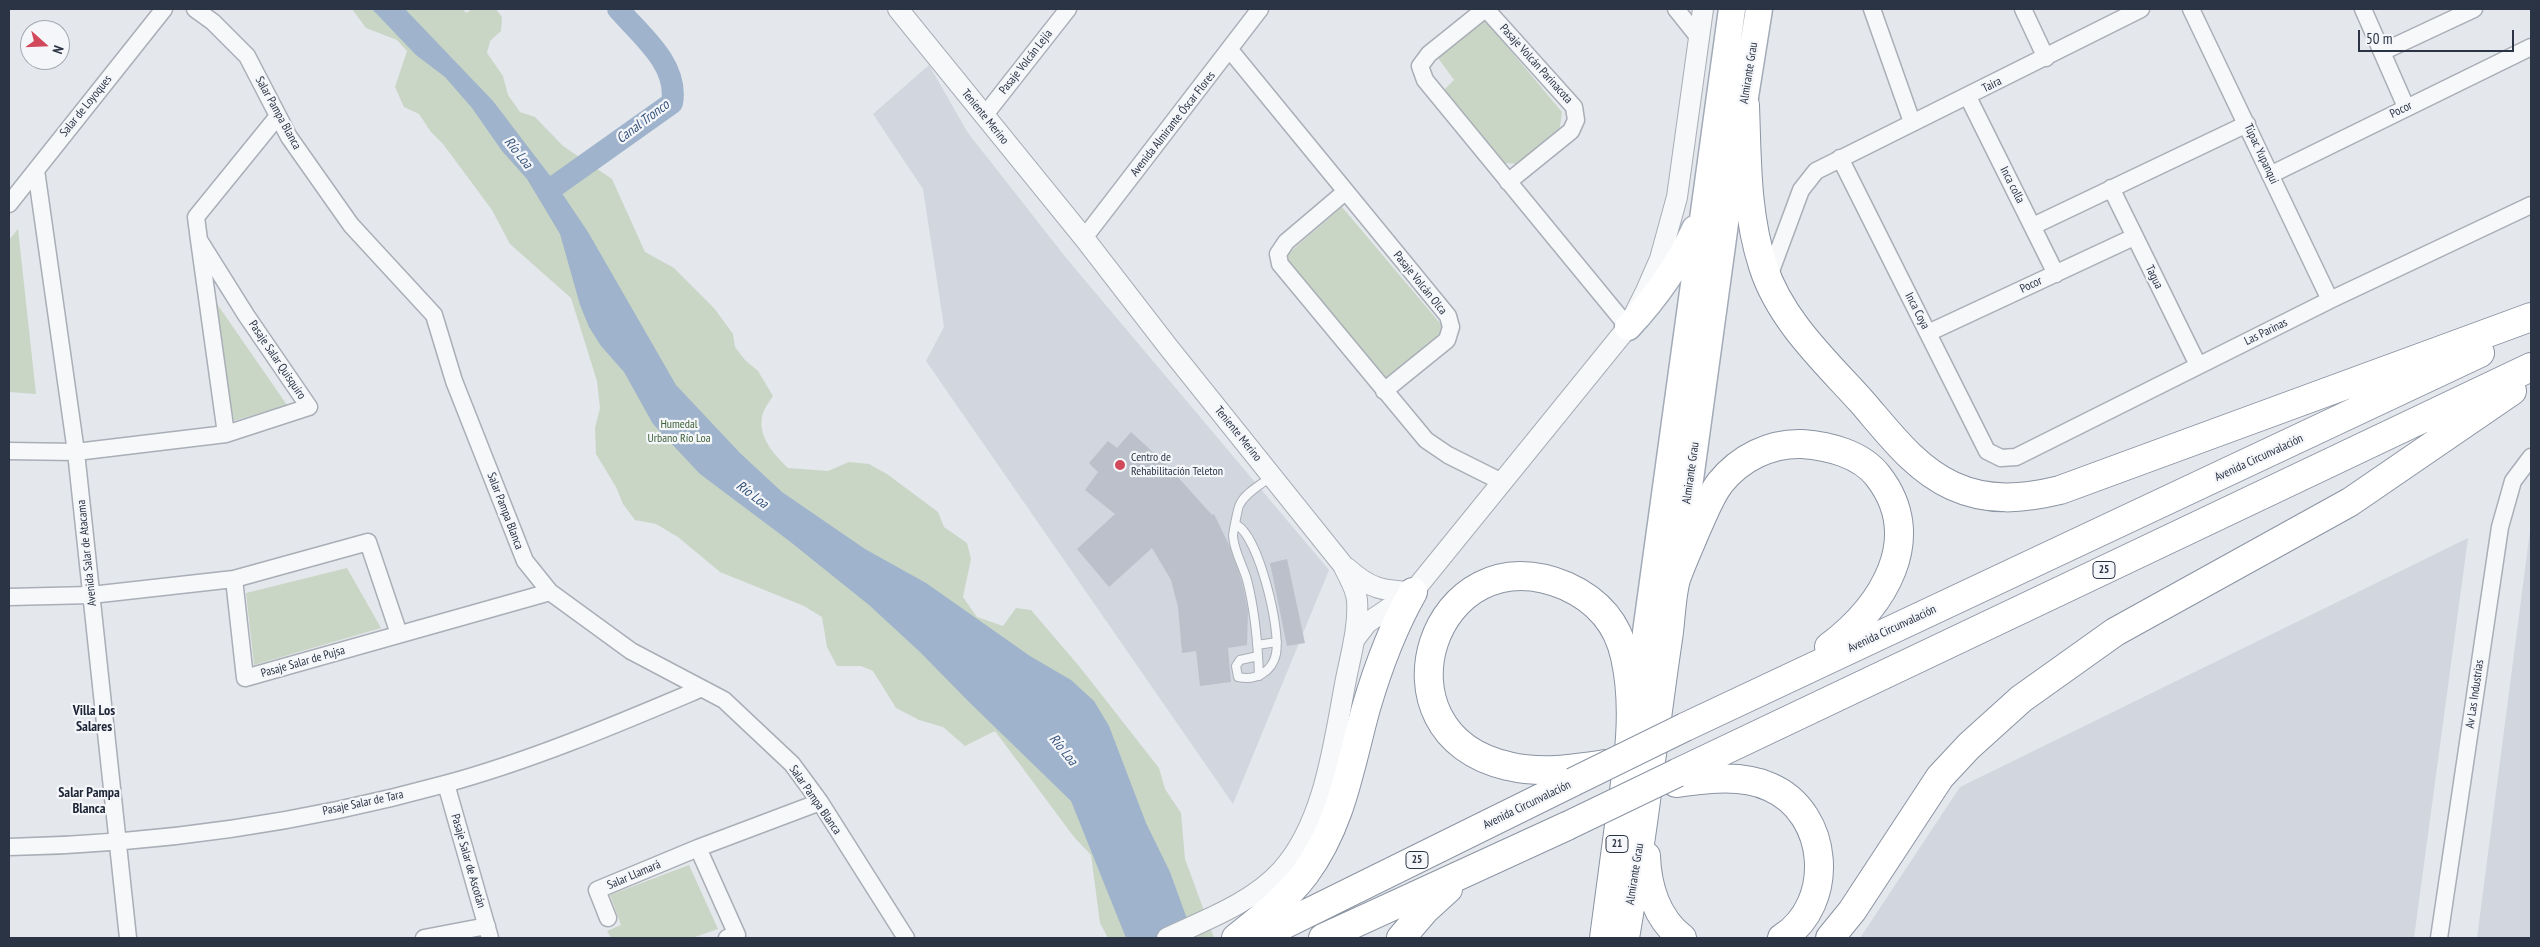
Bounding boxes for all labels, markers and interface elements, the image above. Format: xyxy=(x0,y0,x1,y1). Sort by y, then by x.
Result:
north arrow xyxy=(20,20,70,70)
scale bar xyxy=(2360,20,2516,52)
street label: Pasaje Volcán Parinacota xyxy=(1497,21,1575,107)
street label: Pasaje Volcán Lejía xyxy=(996,27,1056,97)
text: 50 m xyxy=(2366,29,2392,48)
street label: Almirante Grau xyxy=(1737,41,1761,105)
text: N xyxy=(48,43,68,56)
street label: Avenida Almirante Óscar Flores xyxy=(1128,69,1218,179)
street label: Salar de Loyoques xyxy=(57,72,115,140)
street label: Salar Pampa Blanca xyxy=(252,74,304,152)
street label: Taira xyxy=(1980,74,2004,96)
street label: Teniente Merino xyxy=(958,87,1012,147)
water label: Canal Tronco xyxy=(613,97,673,147)
street label: Pocor xyxy=(2388,99,2414,121)
street label: Túpac Yupanqui xyxy=(2241,122,2281,186)
water label: Río Loa xyxy=(500,134,536,172)
street label: Inca colla xyxy=(1997,164,2027,206)
street label: Pasaje Volcán Olca xyxy=(1390,249,1450,317)
street label: Tagua xyxy=(2142,263,2166,291)
street label: Pocor xyxy=(2018,274,2044,296)
street label: Inca Coya xyxy=(1902,290,1932,332)
street label: Las Parinas xyxy=(2242,315,2290,349)
street label: Pasaje Salar Quisquiro xyxy=(245,318,309,402)
street label: Teniente Merino xyxy=(1211,404,1265,464)
park label: Humedal Urbano Río Loa xyxy=(647,418,711,446)
street label: Avenida Circunvalación xyxy=(2213,431,2305,485)
street label: Almirante Grau xyxy=(1680,441,1702,505)
place label: Centro de Rehabilitación Teleton xyxy=(1131,451,1223,479)
marker: Centro de Rehabilitación Teleton xyxy=(1113,458,1127,472)
street label: Salar Pampa Blanca xyxy=(484,471,526,551)
water label: Río Loa xyxy=(733,478,771,512)
street label: Avenida Salar de Atacama xyxy=(74,499,100,607)
road number: 25 xyxy=(2093,562,2115,578)
street label: Avenida Circunvalación xyxy=(1846,602,1938,656)
street label: Pasaje Salar de Pujsa xyxy=(259,643,347,681)
street label: Av Las Industrias xyxy=(2463,659,2487,729)
district label: Villa Los Salares xyxy=(73,703,115,736)
water label: Río Loa xyxy=(1045,731,1081,769)
street label: Salar Pampa Blanca xyxy=(786,763,844,837)
street label: Avenida Circunvalación xyxy=(1481,778,1573,832)
district label: Salar Pampa Blanca xyxy=(58,785,120,818)
street label: Pasaje Salar de Tara xyxy=(321,787,405,819)
street label: Pasaje Salar de Ascotán xyxy=(448,812,488,910)
road number: 21 xyxy=(1606,836,1628,852)
street label: Almirante Grau xyxy=(1623,842,1647,906)
road number: 25 xyxy=(1406,852,1428,868)
street label: Salar Llamará xyxy=(605,857,663,893)

